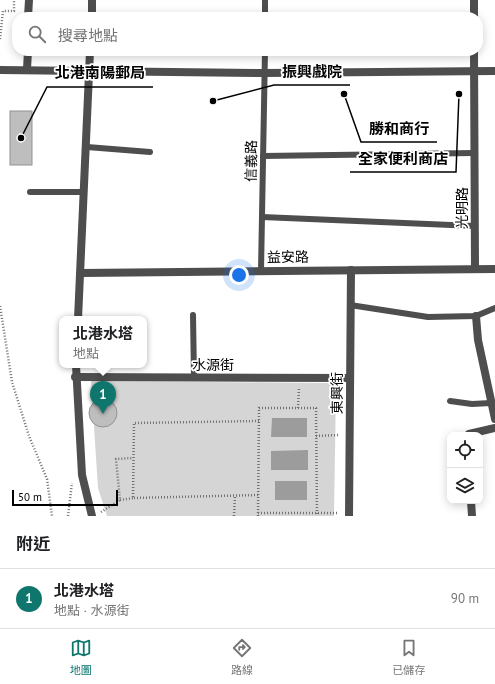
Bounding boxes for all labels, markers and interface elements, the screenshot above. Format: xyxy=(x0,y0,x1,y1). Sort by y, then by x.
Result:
search box xyxy=(12,12,483,56)
icon: search xyxy=(26,23,48,45)
text: 搜尋地點 xyxy=(58,26,118,45)
callout: 振興戲院 xyxy=(274,58,350,85)
callout: 北港南陽郵局 xyxy=(47,60,153,87)
text: 振興戲院 xyxy=(282,62,342,81)
text: 北港南陽郵局 xyxy=(55,63,145,82)
callout: 勝和商行 xyxy=(361,115,437,142)
text: 勝和商行 xyxy=(369,119,429,138)
street label: 信義路 xyxy=(242,140,260,182)
callout: 全家便利商店 xyxy=(350,145,456,172)
text: 全家便利商店 xyxy=(358,149,448,168)
street label: 光明路 xyxy=(453,187,471,229)
street label: 益安路 xyxy=(267,248,309,266)
your location xyxy=(229,265,249,285)
popup xyxy=(59,316,147,368)
text: 北港水塔 xyxy=(73,324,133,343)
text: 地點 xyxy=(73,345,99,362)
street label: 水源街 xyxy=(192,356,234,374)
street label: 東興街 xyxy=(328,372,346,414)
pin: 1 xyxy=(90,381,116,414)
map controls xyxy=(447,432,483,504)
button: locate xyxy=(447,432,483,468)
button: layers xyxy=(447,468,483,504)
scale bar xyxy=(12,488,118,507)
text: 50 m xyxy=(18,490,42,504)
text: 附近 xyxy=(16,533,50,555)
text: 北港水塔 xyxy=(54,581,114,600)
text: 1 xyxy=(25,590,33,607)
text: 90 m xyxy=(451,590,479,607)
text: 地點 · 水源街 xyxy=(54,602,129,619)
tab: 地圖 xyxy=(70,637,92,677)
tab: 路線 xyxy=(231,637,253,677)
tab: 已儲存 xyxy=(392,637,425,677)

